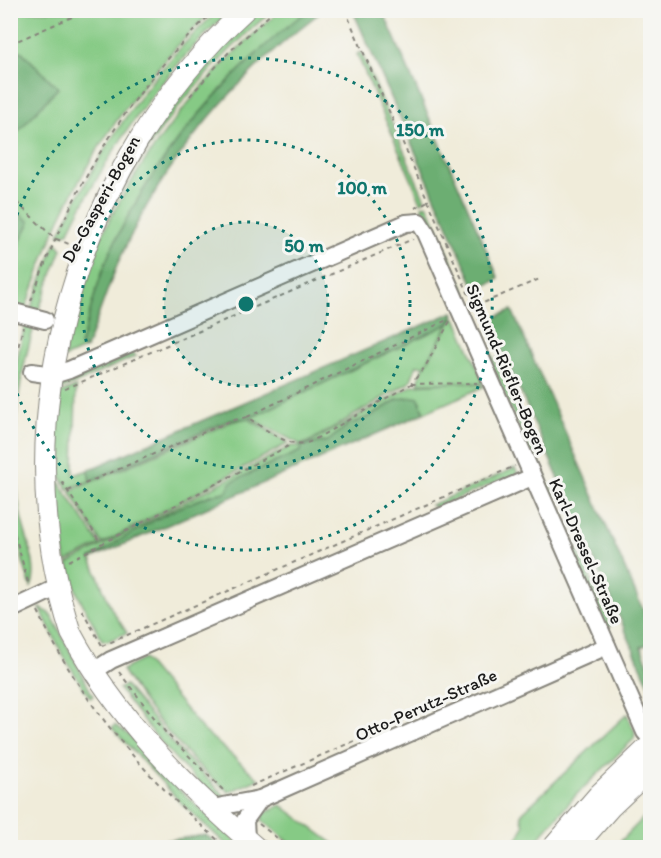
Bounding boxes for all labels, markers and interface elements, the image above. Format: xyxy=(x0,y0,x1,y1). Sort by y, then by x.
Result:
text: 150 m xyxy=(396,119,445,141)
street label: De-Gasperi-Bogen xyxy=(57,131,145,266)
text: 100 m xyxy=(337,177,388,199)
text: 50 m xyxy=(284,235,325,257)
street label: Sigmund-Riefler-Bogen xyxy=(461,280,553,458)
centre of rings xyxy=(236,294,256,314)
street label: Karl-Dressel-Straße xyxy=(544,475,628,627)
street label: Otto-Perutz-Straße xyxy=(352,664,500,746)

